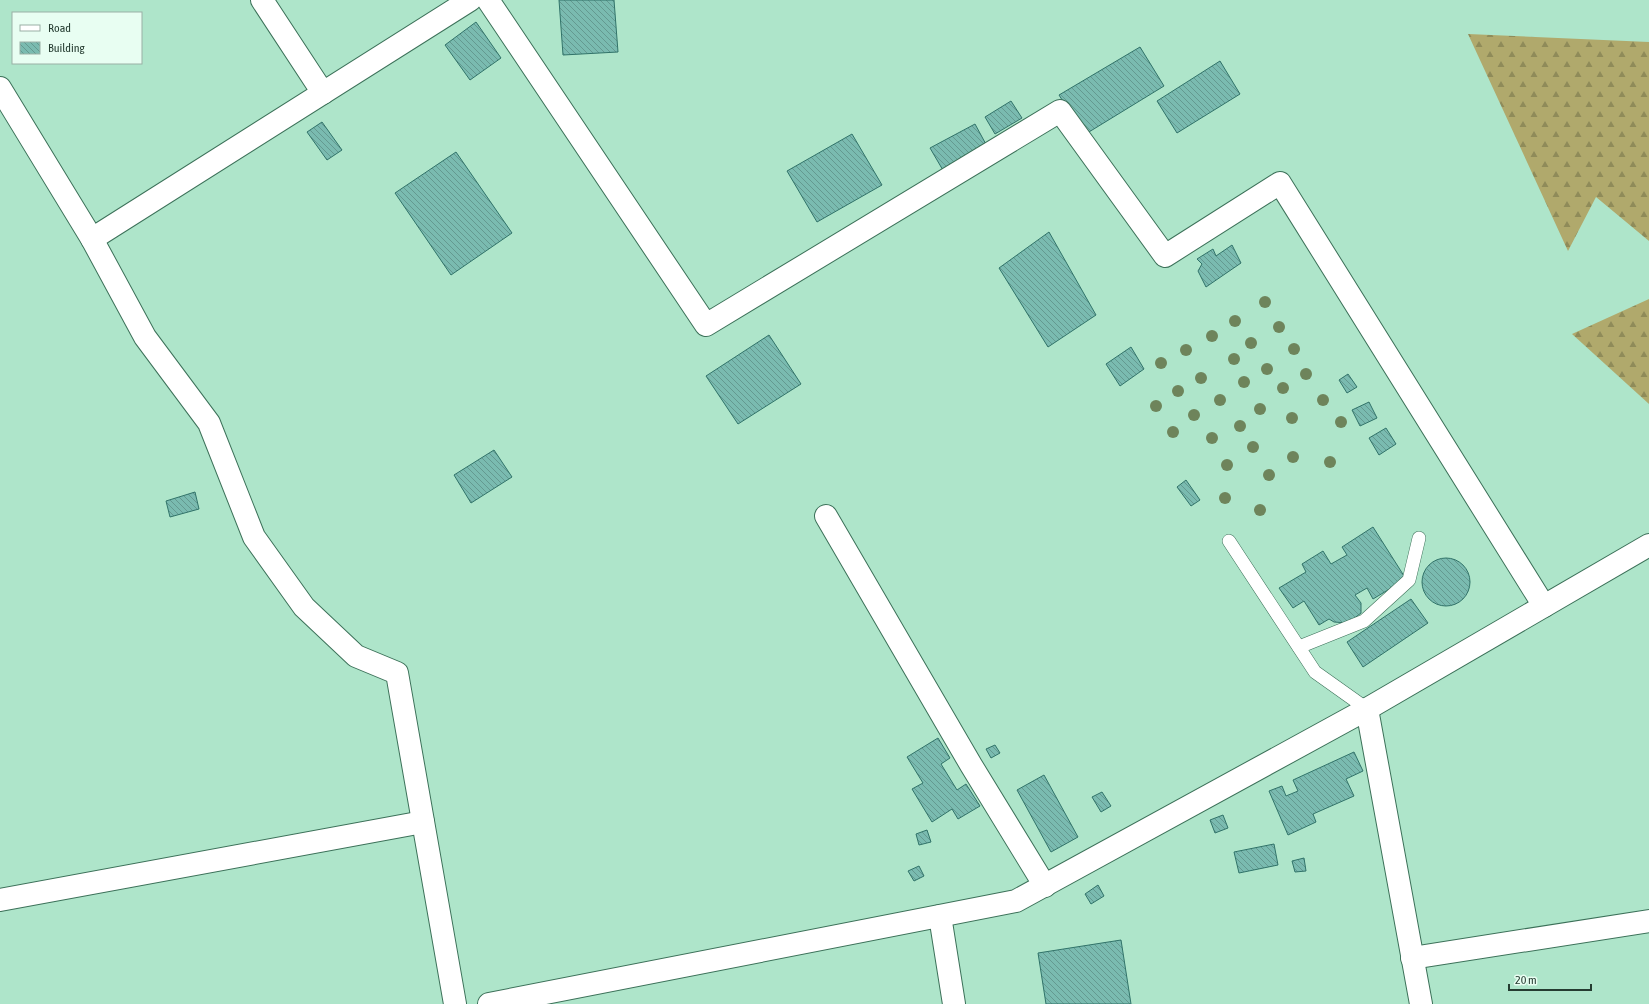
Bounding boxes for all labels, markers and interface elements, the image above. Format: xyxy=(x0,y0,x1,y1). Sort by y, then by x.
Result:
legend xyxy=(12,12,142,64)
text: Road xyxy=(48,21,71,35)
text: Building xyxy=(48,41,86,55)
scale bar xyxy=(1509,966,1591,992)
text: 20 m xyxy=(1515,973,1537,987)

